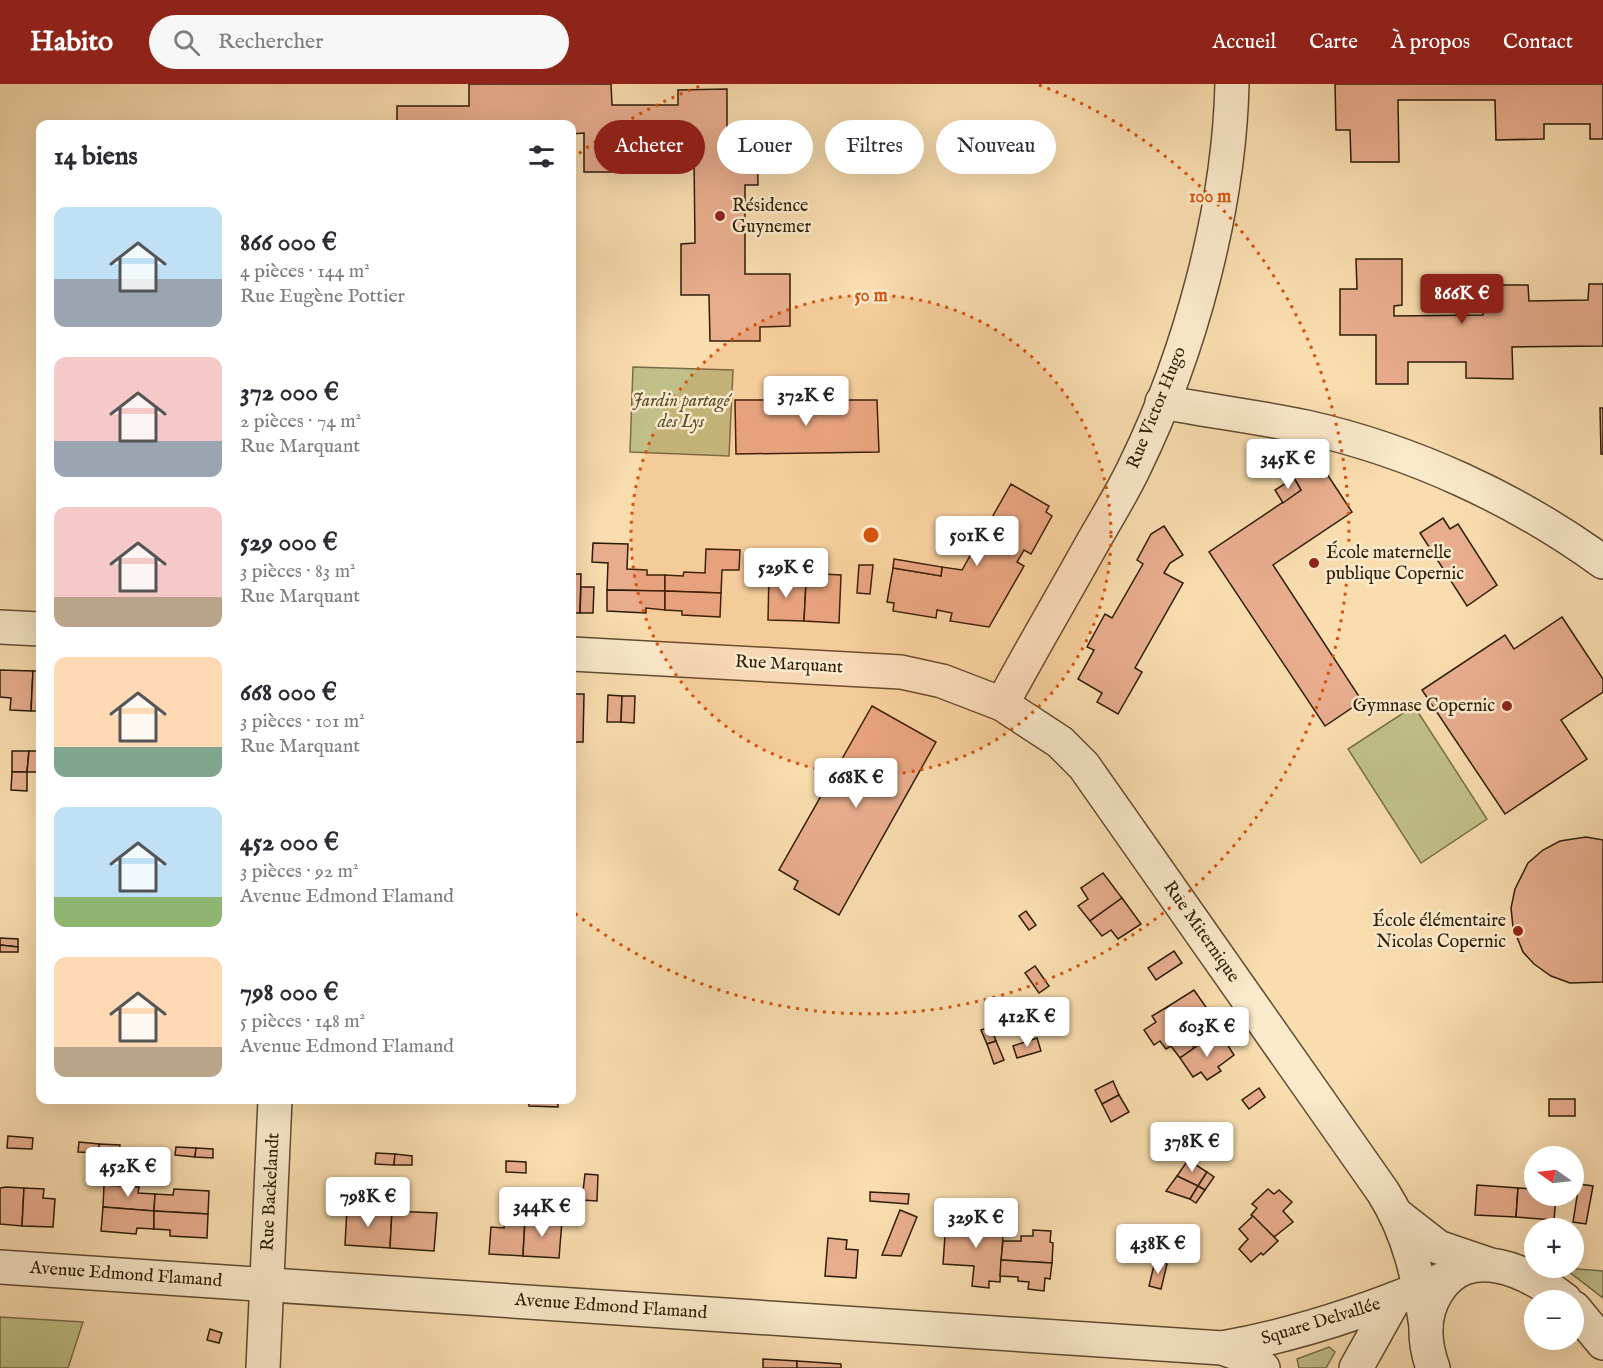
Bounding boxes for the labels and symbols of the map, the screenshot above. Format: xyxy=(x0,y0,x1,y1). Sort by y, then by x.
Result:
text: 100 m xyxy=(1189,186,1231,209)
place label: Résidence Guynemer xyxy=(732,195,811,239)
marker: Résidence Guynemer xyxy=(713,209,727,223)
pin: 866K € xyxy=(1413,274,1511,325)
text: 50 m xyxy=(854,285,888,308)
street label: Rue Victor Hugo xyxy=(1122,343,1192,472)
pin: 372K € xyxy=(757,376,855,427)
park label: Jardin partagé des Lys xyxy=(632,390,733,434)
pin: 345K € xyxy=(1239,439,1337,490)
pin: 501K € xyxy=(928,516,1026,567)
centre of rings xyxy=(861,525,881,545)
place label: École maternelle publique Copernic xyxy=(1326,540,1464,586)
pin: 529K € xyxy=(737,548,835,599)
marker: École maternelle publique Copernic xyxy=(1307,556,1321,570)
street label: Rue Marquant xyxy=(734,651,844,679)
place label: Gymnase Copernic xyxy=(1353,695,1495,718)
marker: Gymnase Copernic xyxy=(1500,699,1514,713)
pin: 668K € xyxy=(807,758,905,809)
street label: Rue Miternique xyxy=(1158,877,1244,987)
place label: École élémentaire Nicolas Copernic xyxy=(1372,908,1506,954)
marker: École élémentaire Nicolas Copernic xyxy=(1511,924,1525,938)
pin: 412K € xyxy=(978,997,1076,1048)
pin: 603K € xyxy=(1158,1007,1256,1058)
pin: 378K € xyxy=(1143,1122,1241,1173)
street label: Rue Backelandt xyxy=(256,1132,286,1252)
north arrow xyxy=(1524,1146,1584,1206)
pin: 452K € xyxy=(79,1147,177,1198)
pin: 798K € xyxy=(319,1177,417,1228)
pin: 344K € xyxy=(493,1187,591,1238)
pin: 329K € xyxy=(927,1198,1025,1249)
pin: 438K € xyxy=(1109,1224,1207,1275)
street label: Avenue Edmond Flamand xyxy=(28,1257,223,1293)
street label: Avenue Edmond Flamand xyxy=(513,1289,708,1325)
street label: Square Delvallée xyxy=(1259,1293,1383,1351)

